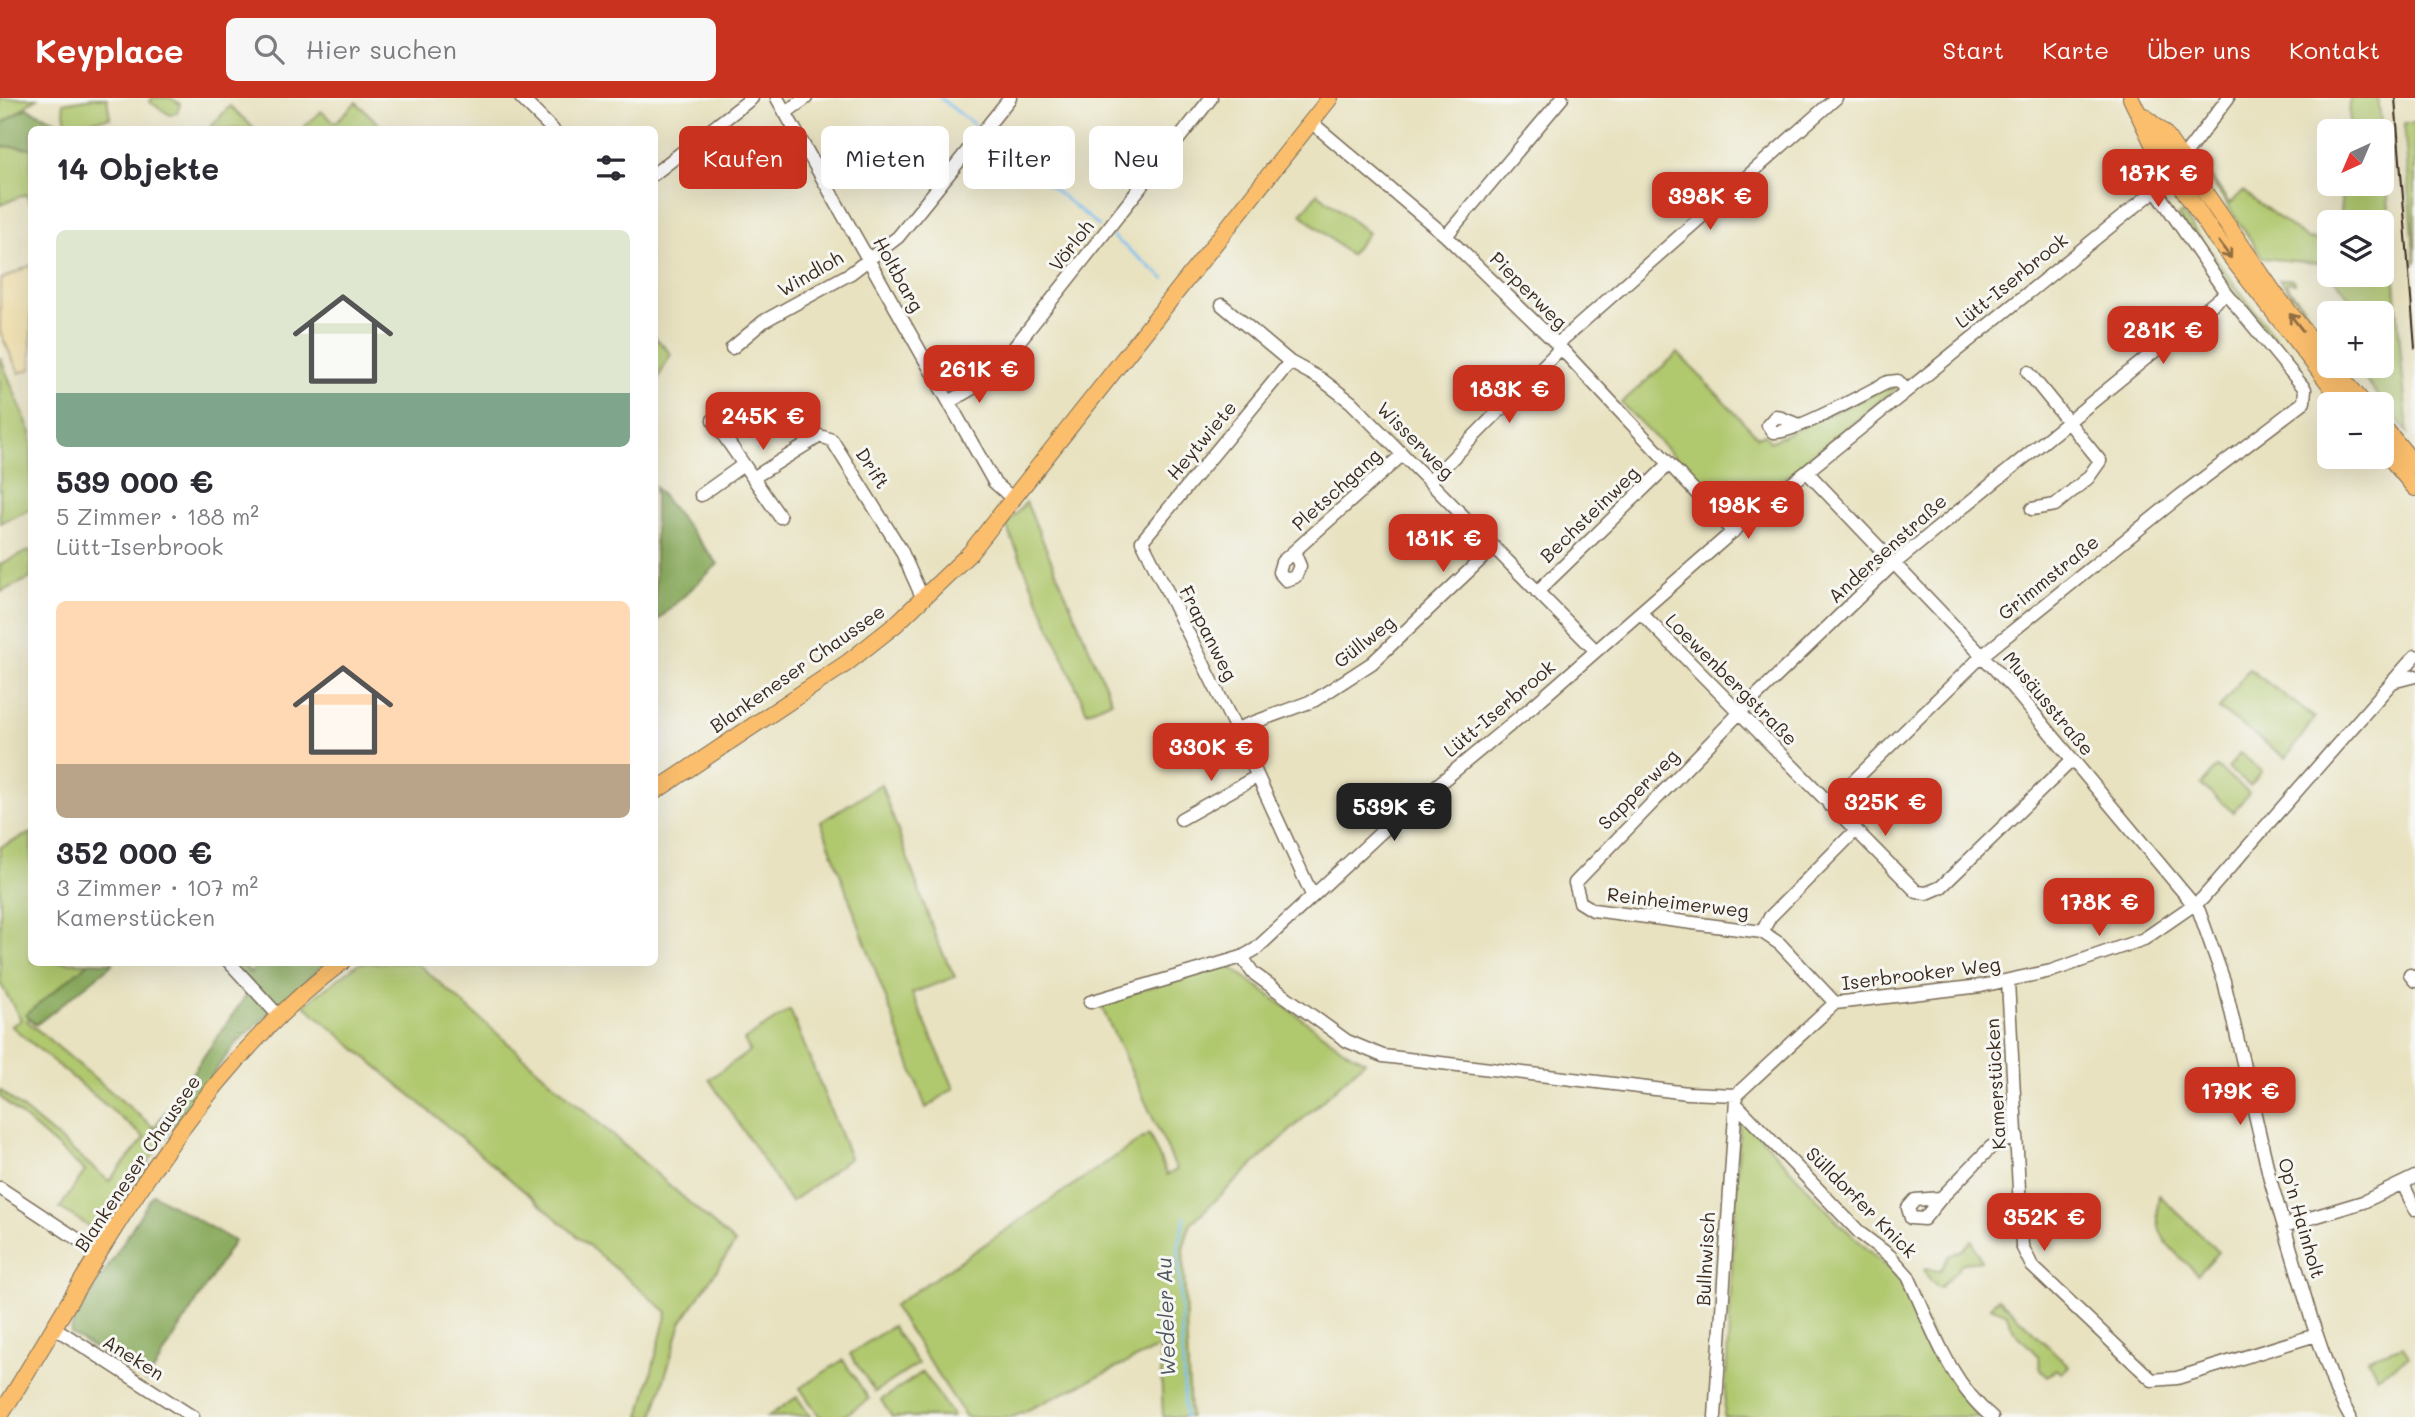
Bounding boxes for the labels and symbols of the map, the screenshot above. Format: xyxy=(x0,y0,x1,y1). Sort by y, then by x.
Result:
north arrow xyxy=(2317,119,2394,196)
pin: 187K € xyxy=(2101,150,2215,209)
pin: 398K € xyxy=(1653,172,1767,232)
street label: Vörloh xyxy=(1043,214,1099,276)
street label: Lütt-Iserbrook xyxy=(1949,227,2073,333)
street label: Holtbarg xyxy=(868,232,930,316)
one-way arrow xyxy=(2218,240,2232,259)
street label: Windloh xyxy=(773,244,847,302)
street label: Pieperweg xyxy=(1485,246,1573,334)
pin: 281K € xyxy=(2106,306,2220,366)
one-way arrow xyxy=(2289,313,2304,331)
pin: 261K € xyxy=(922,345,1036,405)
pin: 183K € xyxy=(1452,366,1566,425)
pin: 245K € xyxy=(706,392,820,452)
street label: Heytwiete xyxy=(1161,395,1241,485)
street label: Wisserweg xyxy=(1372,396,1460,484)
street label: Pletschgang xyxy=(1286,442,1386,536)
street label: Drift xyxy=(850,443,896,493)
street label: Bechsteinweg xyxy=(1534,460,1644,568)
pin: 198K € xyxy=(1691,482,1805,541)
street label: Andersenstraße xyxy=(1822,488,1952,608)
pin: 181K € xyxy=(1386,514,1500,574)
street label: Grimmstraße xyxy=(1993,529,2103,625)
street label: Frapanweg xyxy=(1174,581,1244,685)
street label: Blankeneser Chaussee xyxy=(705,598,889,738)
street label: Loewenbergstraße xyxy=(1660,607,1804,751)
street label: Güllweg xyxy=(1328,609,1400,673)
street label: Musäusstraße xyxy=(1998,646,2100,760)
street label: Lütt-Iserbrook xyxy=(1438,654,1560,762)
pin: 330K € xyxy=(1154,724,1268,783)
street label: Sapperweg xyxy=(1592,743,1684,835)
pin: 325K € xyxy=(1828,778,1942,838)
pin: 539K € xyxy=(1337,784,1451,843)
pin: 178K € xyxy=(2042,878,2156,938)
street label: Reinheimerweg xyxy=(1606,881,1750,923)
street label: Iserbrooker Weg xyxy=(1840,951,2002,995)
street label: Kamerstücken xyxy=(1979,1018,2011,1150)
pin: 179K € xyxy=(2183,1068,2297,1127)
street label: Blankeneser Chaussee xyxy=(68,1070,206,1256)
street label: Sülldorfer Knick xyxy=(1801,1141,1923,1263)
street label: Op'n Hainholt xyxy=(2273,1155,2331,1281)
pin: 352K € xyxy=(1987,1194,2101,1253)
street label: Bullnwisch xyxy=(1690,1211,1720,1307)
water label: Wedeler Au xyxy=(1149,1257,1181,1377)
street label: Aneken xyxy=(99,1328,169,1386)

